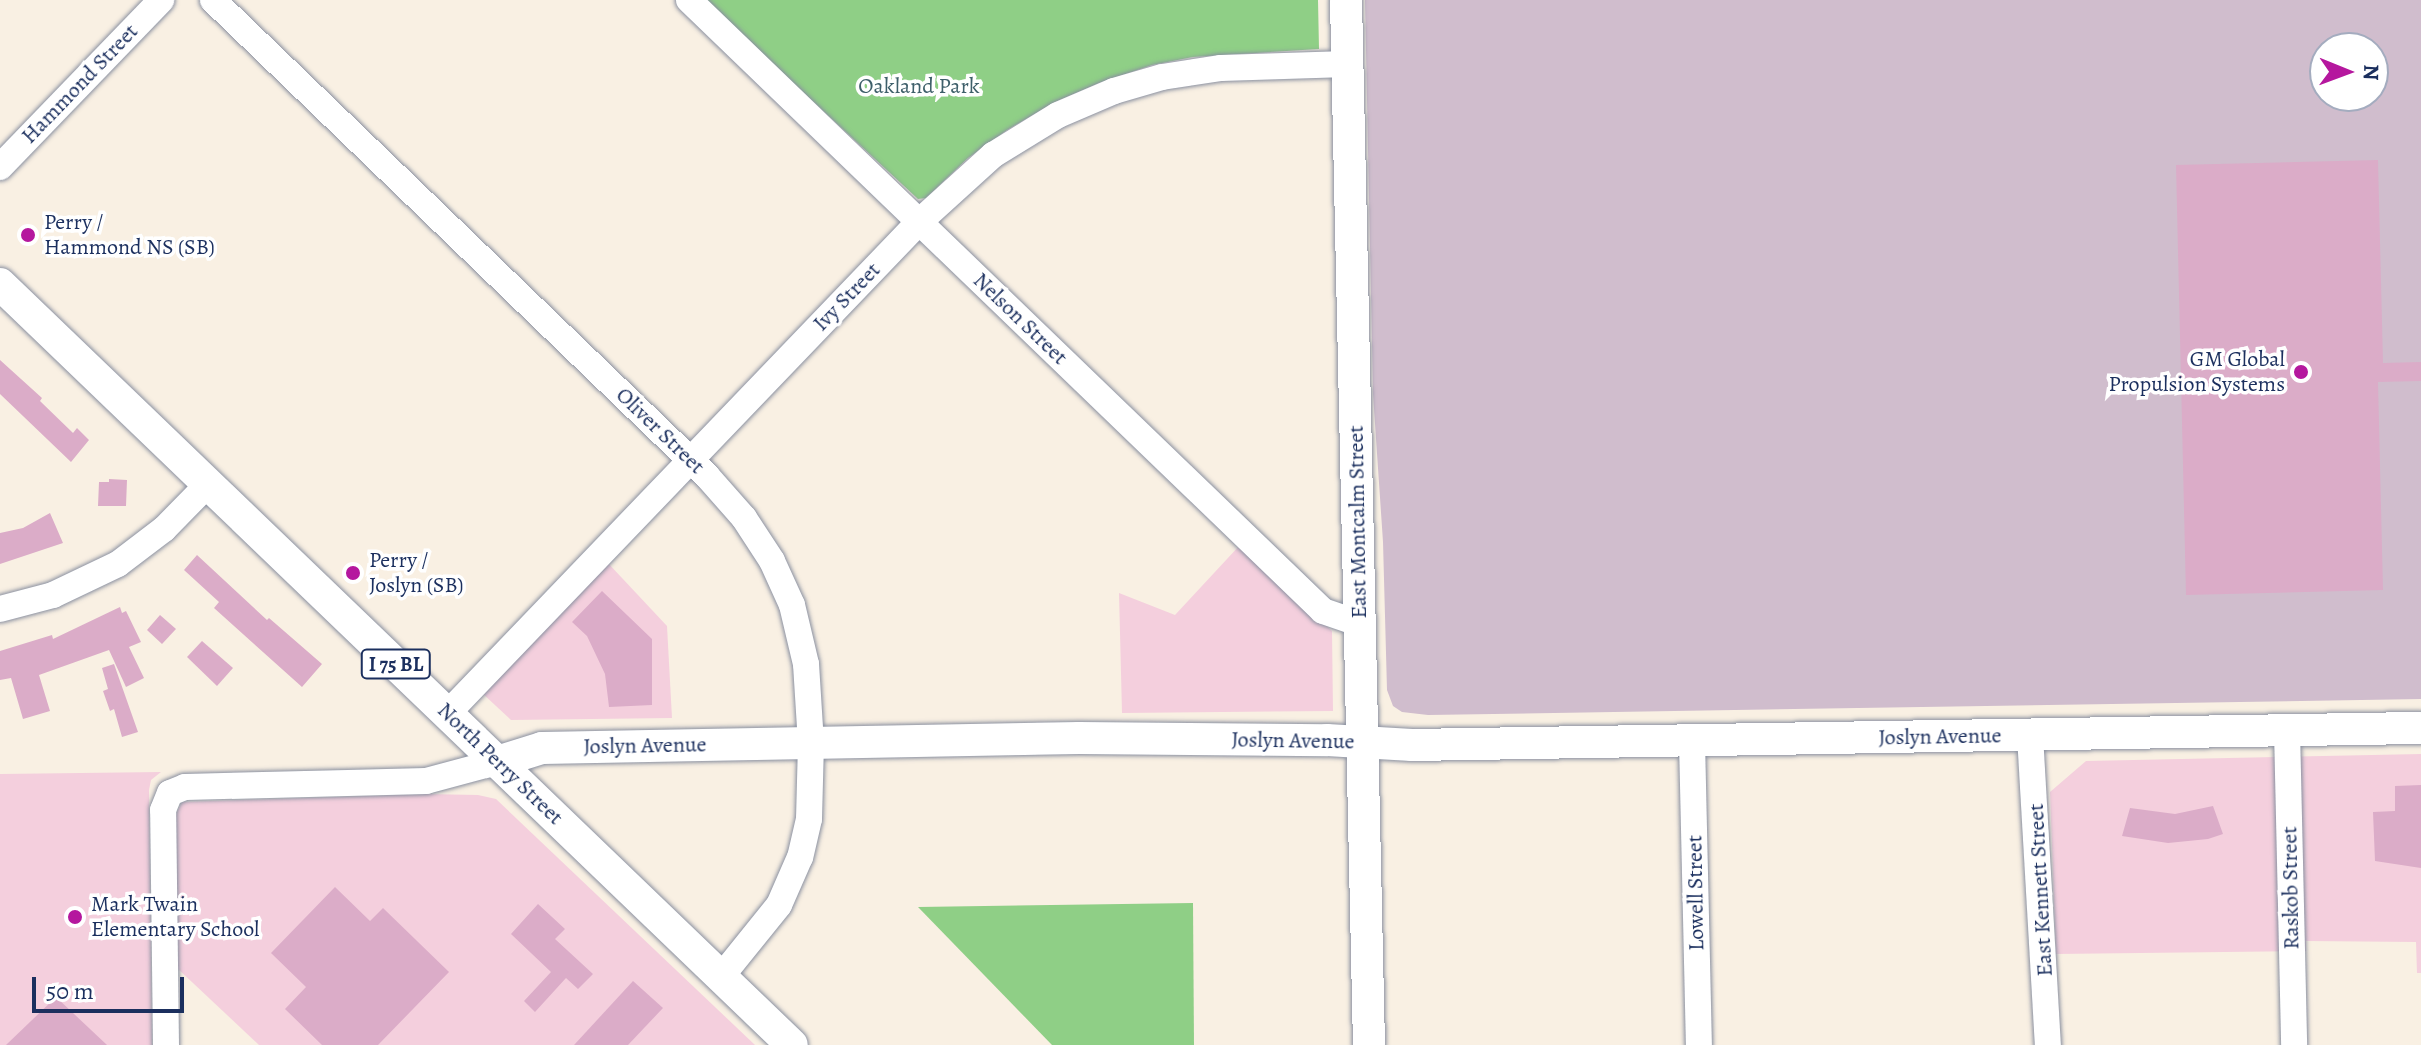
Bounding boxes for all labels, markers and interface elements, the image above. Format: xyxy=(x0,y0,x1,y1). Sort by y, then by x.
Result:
street label: Hammond Street xyxy=(16,19,144,149)
north arrow xyxy=(2309,32,2389,112)
text: N xyxy=(2356,64,2386,81)
park label: Oakland Park xyxy=(858,74,980,100)
place label: Perry / Hammond NS (SB) xyxy=(44,209,215,260)
marker: Perry / Hammond NS (SB) xyxy=(19,226,37,244)
street label: Ivy Street xyxy=(808,257,886,337)
street label: Nelson Street xyxy=(967,268,1073,370)
place label: GM Global Propulsion Systems xyxy=(2108,346,2285,398)
marker: GM Global Propulsion Systems xyxy=(2292,363,2310,381)
street label: Oliver Street xyxy=(610,382,710,480)
street label: East Montcalm Street xyxy=(1343,425,1373,619)
place label: Perry / Joslyn (SB) xyxy=(369,547,464,598)
marker: Perry / Joslyn (SB) xyxy=(344,564,362,582)
road number: I 75 BL xyxy=(360,648,432,680)
street label: North Perry Street xyxy=(432,697,568,831)
street label: Joslyn Avenue xyxy=(1878,723,2002,751)
street label: Joslyn Avenue xyxy=(1231,727,1355,755)
street label: Joslyn Avenue xyxy=(583,732,707,760)
street label: East Kennett Street xyxy=(2023,803,2059,977)
street label: Raskob Street xyxy=(2277,826,2305,950)
street label: Lowell Street xyxy=(1682,835,1710,951)
place label: Mark Twain Elementary School xyxy=(91,891,259,942)
marker: Mark Twain Elementary School xyxy=(66,908,84,926)
scale bar xyxy=(36,961,188,1011)
text: 50 m xyxy=(46,975,94,1007)

